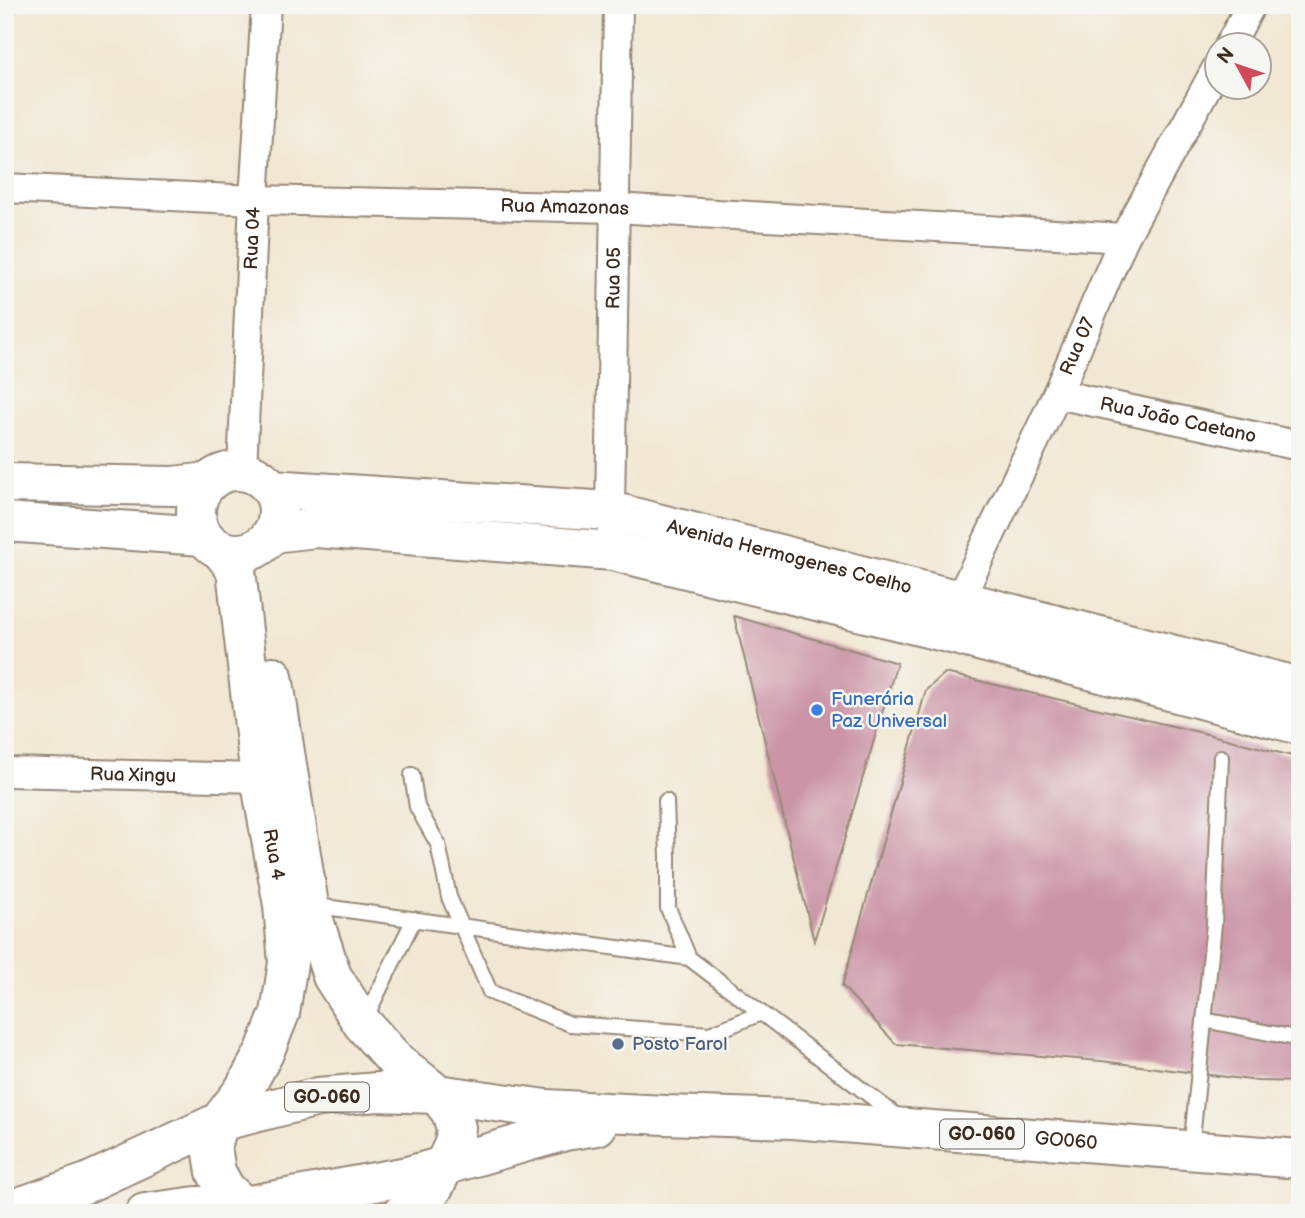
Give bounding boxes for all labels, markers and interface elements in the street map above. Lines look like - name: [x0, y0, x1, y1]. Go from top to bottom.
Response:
- north arrow: [1204, 32, 1274, 102]
- text: N: [1213, 43, 1240, 69]
- street label: Rua Amazonas: [500, 194, 630, 220]
- street label: Rua 04: [239, 206, 265, 270]
- street label: Rua 05: [602, 247, 626, 309]
- street label: Rua 07: [1055, 313, 1100, 379]
- street label: Rua João Caetano: [1098, 392, 1259, 448]
- street label: Avenida Hermogenes Coelho: [665, 515, 914, 599]
- place label: Funerária Paz Universal: [831, 688, 947, 733]
- marker: Funerária Paz Universal: [809, 702, 825, 718]
- street label: Rua Xingu: [90, 762, 176, 788]
- street label: Rua 4: [258, 827, 290, 882]
- place label: Posto Farol: [632, 1033, 728, 1056]
- marker: Posto Farol: [610, 1036, 626, 1052]
- road number: GO-060: [285, 1082, 369, 1112]
- road number: GO-060: [940, 1120, 1024, 1148]
- street label: GO060: [1034, 1127, 1098, 1155]

